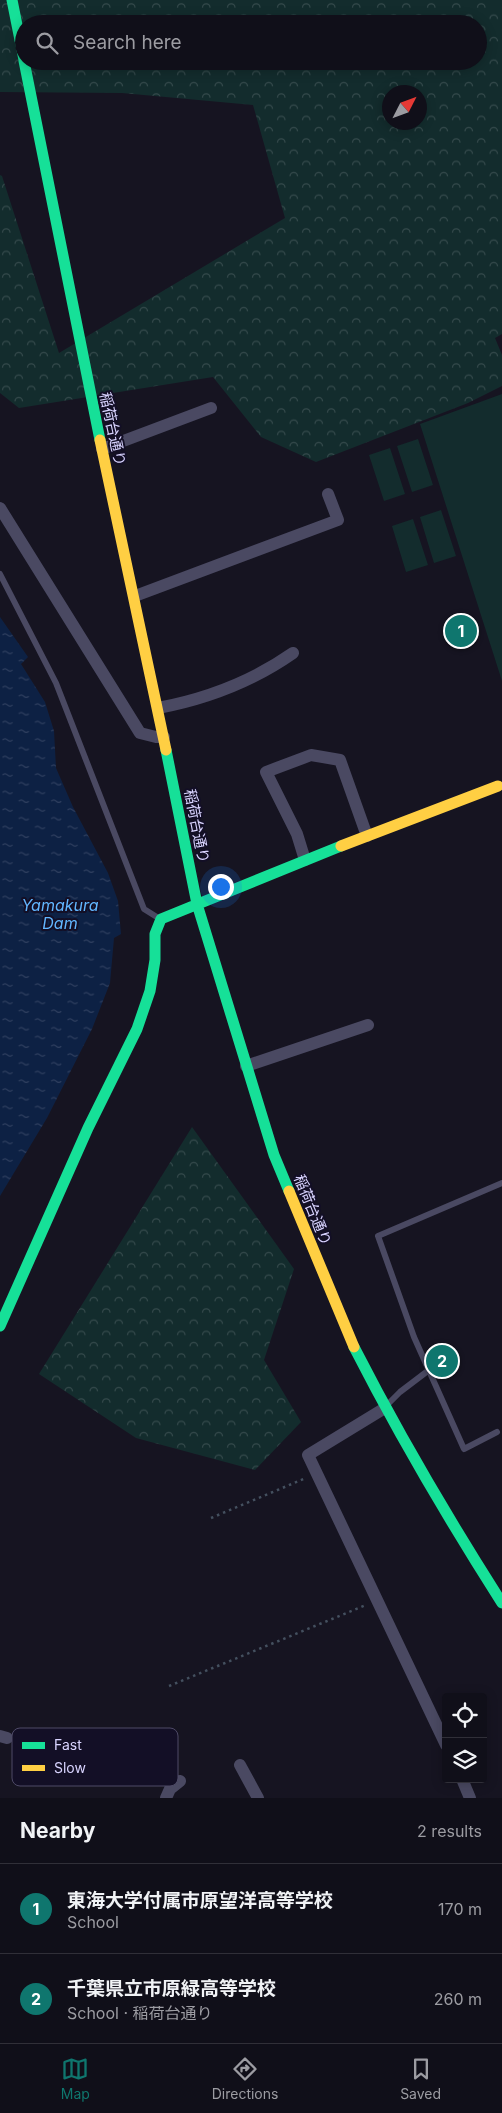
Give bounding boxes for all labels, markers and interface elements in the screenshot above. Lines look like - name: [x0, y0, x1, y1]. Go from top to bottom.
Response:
- search box: [15, 15, 487, 70]
- icon: search: [33, 29, 61, 57]
- text: Search here: [73, 31, 182, 54]
- north arrow: [382, 85, 427, 130]
- street label: 稲荷台通り: [96, 390, 130, 468]
- pin: 1: [445, 612, 477, 650]
- street label: 稲荷台通り: [181, 787, 213, 865]
- your location: [208, 874, 234, 900]
- water label: Yamakura Dam: [21, 895, 99, 933]
- street label: 稲荷台通り: [290, 1172, 336, 1248]
- pin: 2: [426, 1342, 458, 1380]
- map controls: [442, 1693, 487, 1783]
- button: locate: [442, 1693, 487, 1738]
- legend: [12, 1728, 178, 1786]
- text: Fast: [54, 1736, 82, 1753]
- button: layers: [442, 1738, 487, 1783]
- text: Slow: [54, 1759, 86, 1776]
- text: Nearby: [20, 1818, 95, 1843]
- text: 2 results: [417, 1821, 482, 1841]
- text: 東海大学付属市原望洋高等学校: [67, 1889, 333, 1912]
- text: 1: [33, 1899, 39, 1919]
- text: 170 m: [438, 1899, 482, 1919]
- text: School: [67, 1912, 119, 1932]
- text: 千葉県立市原緑高等学校: [67, 1977, 276, 2000]
- text: 2: [31, 1989, 41, 2009]
- text: 260 m: [434, 1989, 482, 2009]
- text: School · 稲荷台通り: [67, 2003, 213, 2023]
- tab: Map: [61, 2055, 90, 2102]
- tab: Directions: [212, 2055, 278, 2102]
- tab: Saved: [400, 2055, 441, 2102]

